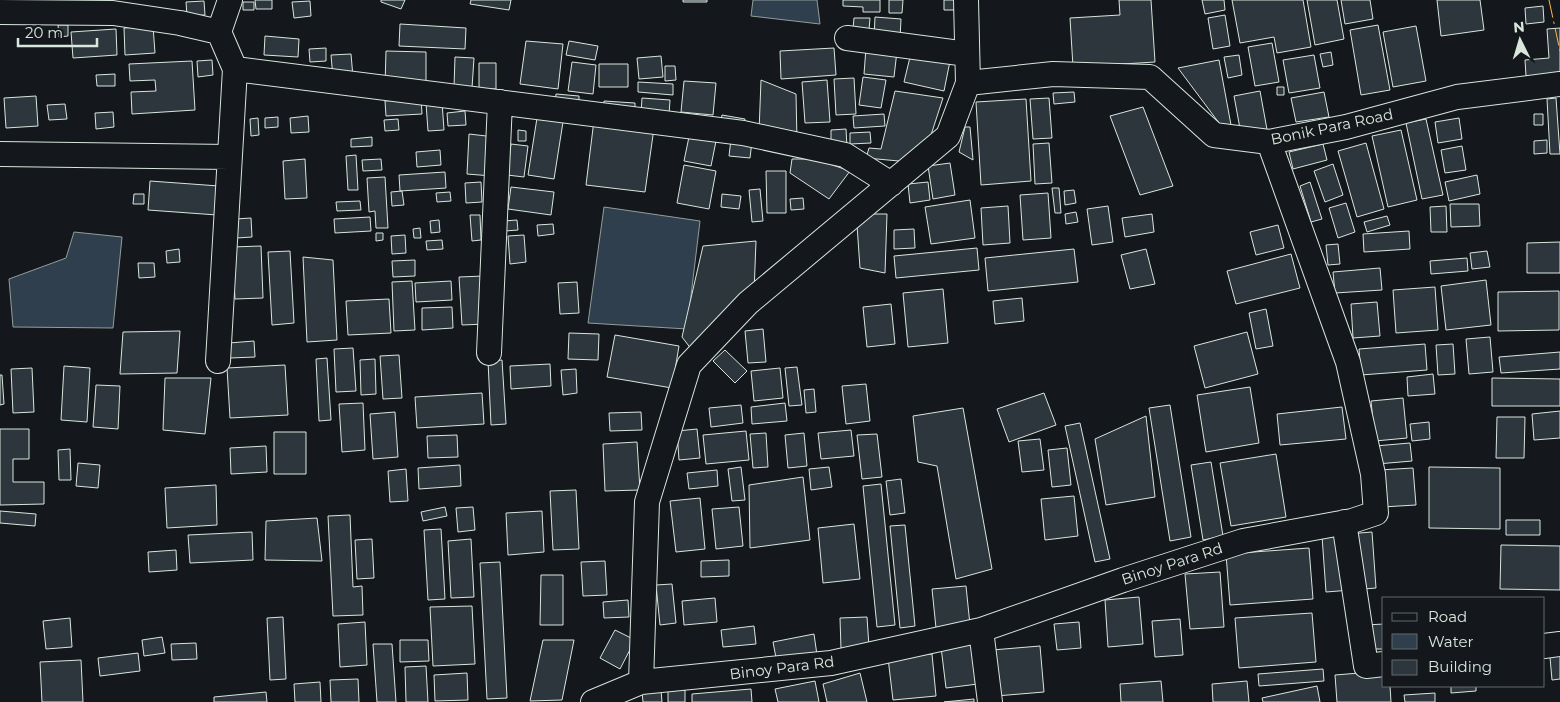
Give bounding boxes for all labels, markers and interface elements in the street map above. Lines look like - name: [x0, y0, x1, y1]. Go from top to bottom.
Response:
- scale bar: [18, 15, 96, 47]
- north arrow: [1495, 15, 1545, 65]
- text: N: [1512, 18, 1525, 37]
- text: 20 m: [25, 23, 63, 42]
- street label: Bonik Para Road: [1269, 104, 1395, 149]
- street label: Binoy Para Rd: [1119, 538, 1225, 589]
- legend: [1382, 597, 1545, 687]
- text: Road: [1428, 607, 1467, 626]
- text: Water: [1428, 632, 1474, 651]
- street label: Binoy Para Rd: [729, 652, 835, 683]
- text: Building: [1428, 657, 1492, 676]

